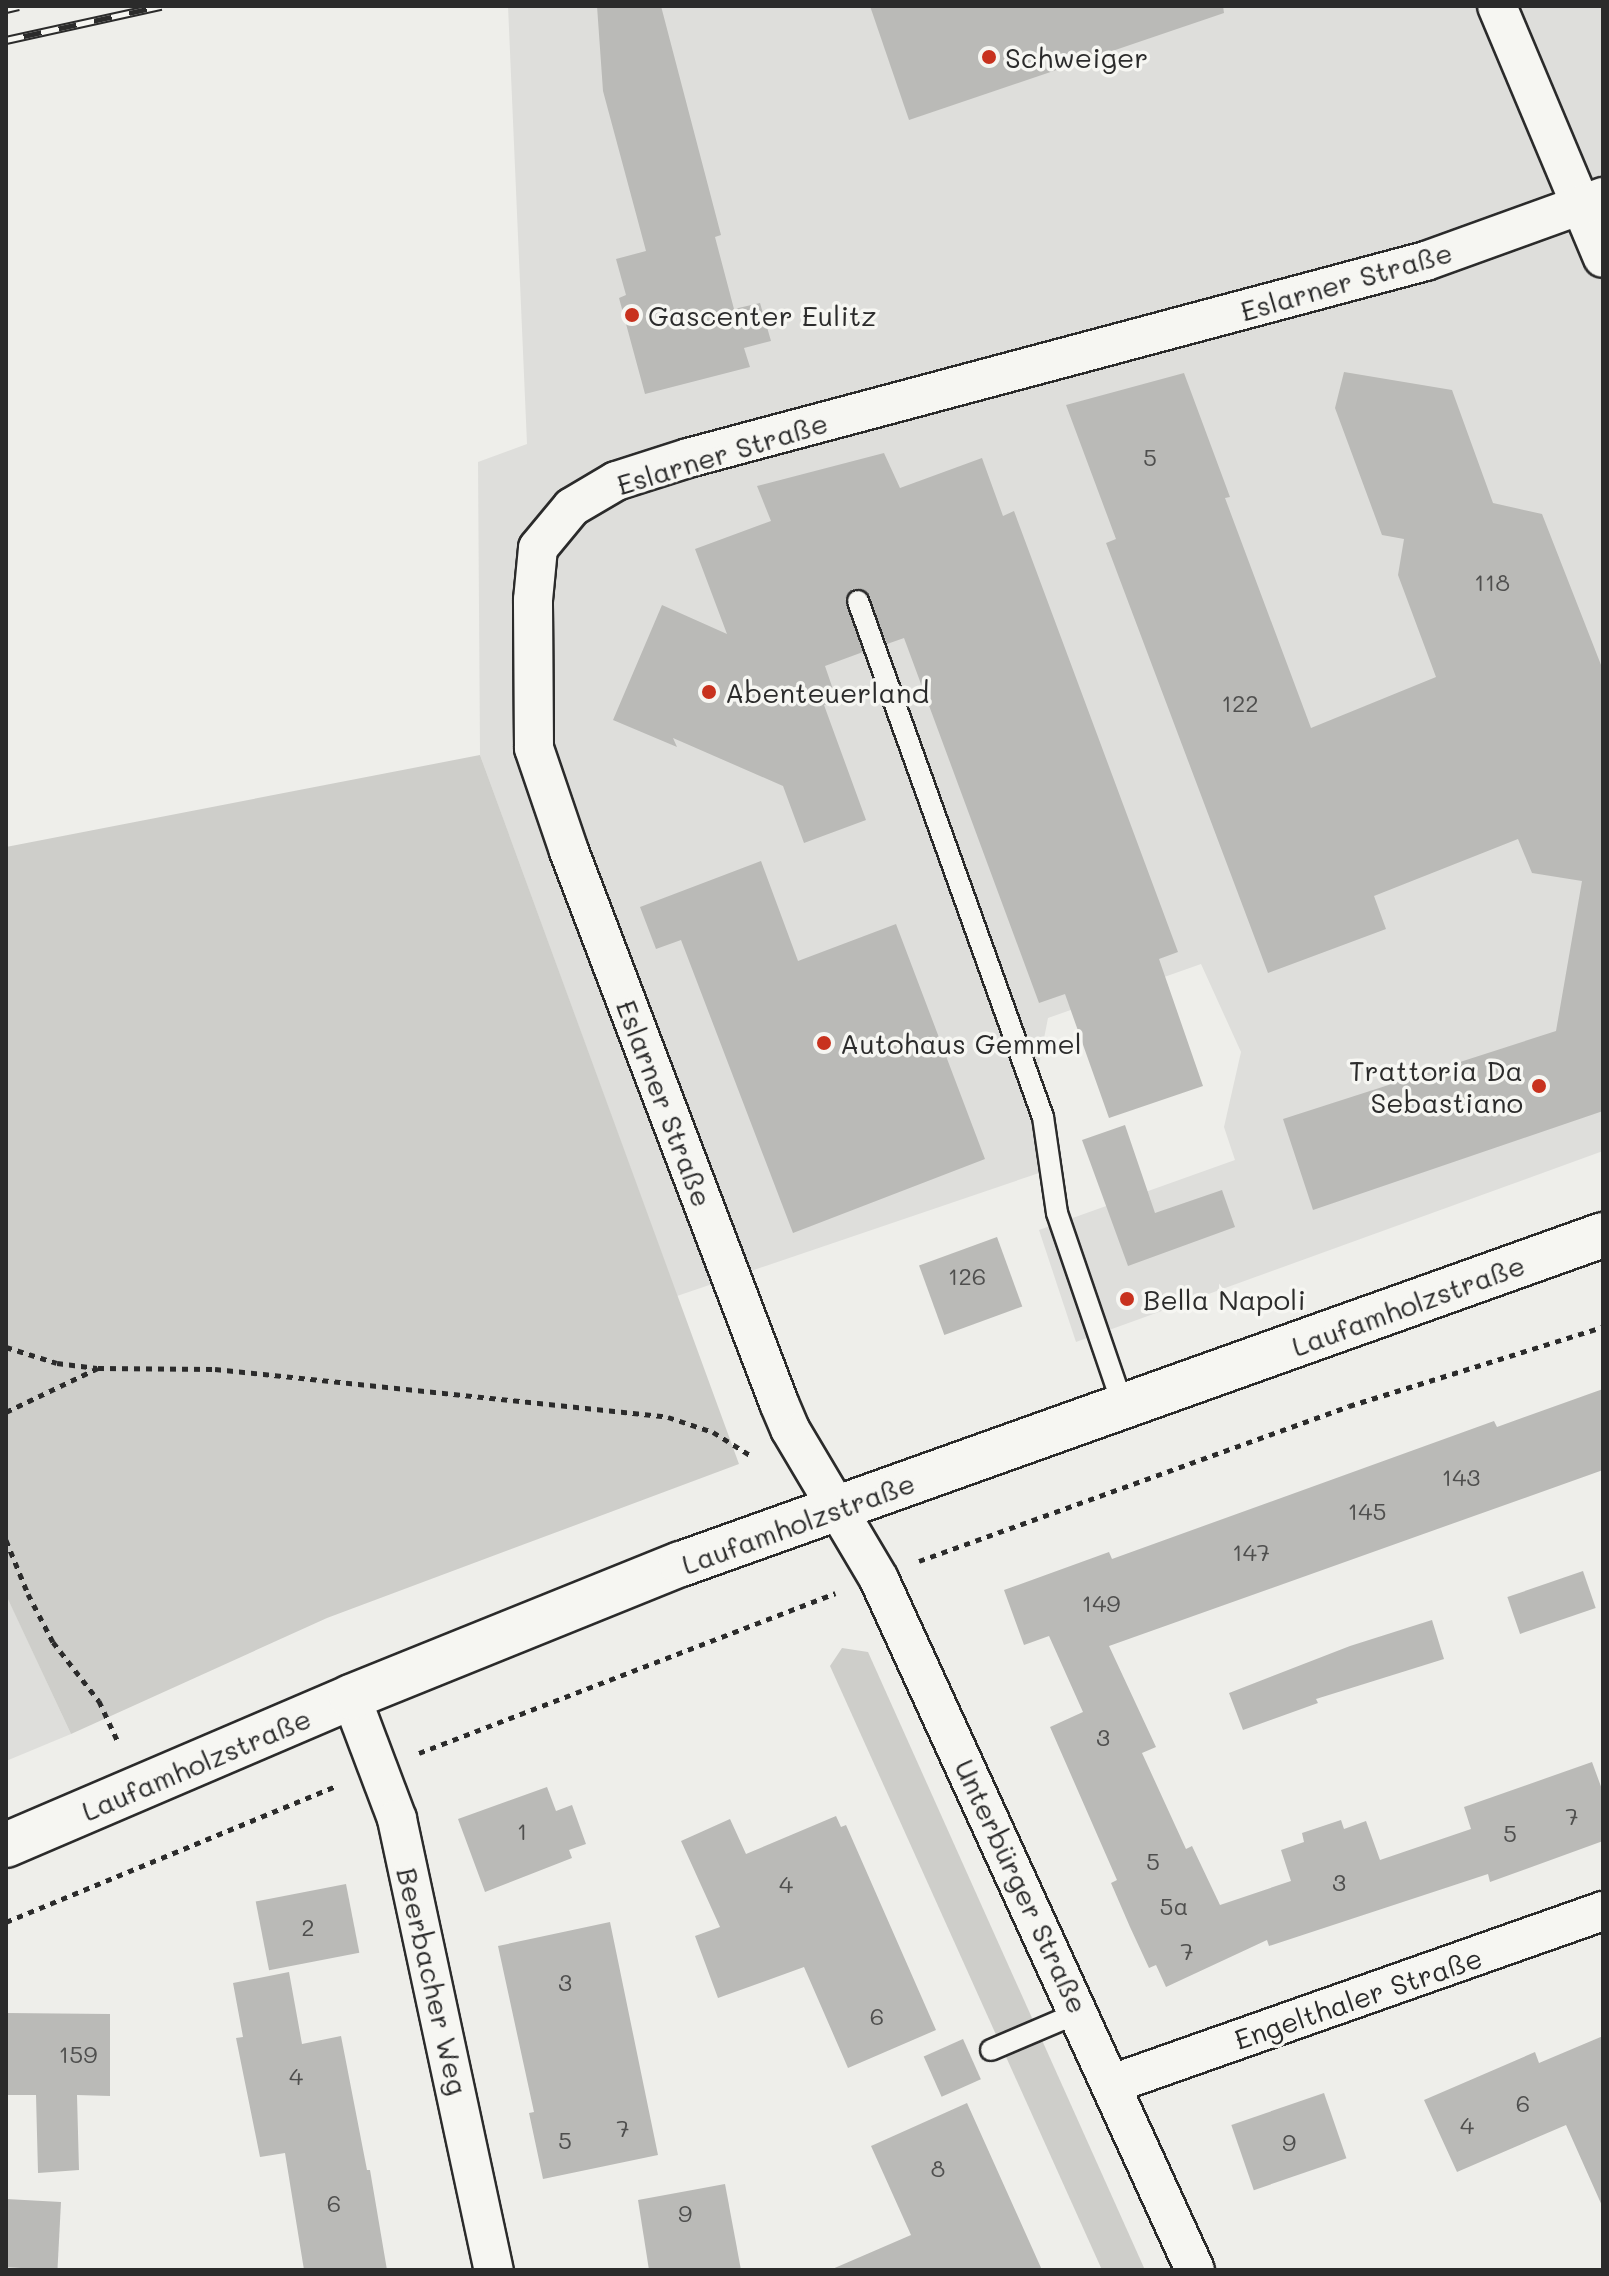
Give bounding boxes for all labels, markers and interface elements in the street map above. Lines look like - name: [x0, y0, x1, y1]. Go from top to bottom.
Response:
- place label: Schweiger: [1005, 40, 1148, 74]
- marker: Schweiger: [980, 48, 998, 66]
- street label: Eslarner Straße: [1236, 235, 1456, 327]
- place label: Gascenter Eulitz: [648, 298, 877, 332]
- marker: Gascenter Eulitz: [623, 306, 641, 324]
- street label: Eslarner Straße: [613, 405, 831, 501]
- house number: 5: [1143, 443, 1157, 471]
- house number: 118: [1474, 568, 1510, 596]
- place label: Abenteuerland: [725, 675, 929, 709]
- marker: Abenteuerland: [700, 683, 718, 701]
- house number: 122: [1221, 689, 1259, 717]
- street label: Eslarner Straße: [610, 995, 720, 1211]
- place label: Autohaus Gemmel: [840, 1026, 1082, 1060]
- marker: Autohaus Gemmel: [815, 1034, 833, 1052]
- place label: Trattoria Da Sebastiano: [1349, 1053, 1523, 1119]
- marker: Trattoria Da Sebastiano: [1530, 1077, 1548, 1095]
- street label: Laufamholzstraße: [1287, 1247, 1529, 1363]
- house number: 126: [948, 1262, 986, 1290]
- place label: Bella Napoli: [1143, 1282, 1306, 1316]
- marker: Bella Napoli: [1118, 1290, 1136, 1308]
- house number: 143: [1442, 1463, 1480, 1491]
- street label: Laufamholzstraße: [677, 1465, 919, 1581]
- house number: 145: [1348, 1497, 1386, 1525]
- house number: 147: [1232, 1538, 1270, 1566]
- house number: 149: [1082, 1589, 1120, 1617]
- street label: Laufamholzstraße: [76, 1701, 316, 1827]
- house number: 3: [1096, 1723, 1110, 1751]
- street label: Unterbürger Straße: [948, 1754, 1096, 2018]
- house number: 7: [1565, 1802, 1579, 1830]
- house number: 1: [517, 1817, 527, 1845]
- house number: 5: [1503, 1819, 1517, 1847]
- house number: 5: [1146, 1847, 1160, 1875]
- street label: Beerbacher Weg: [391, 1864, 475, 2098]
- house number: 3: [1332, 1868, 1346, 1896]
- house number: 4: [779, 1870, 793, 1898]
- house number: 5a: [1160, 1892, 1188, 1920]
- house number: 2: [301, 1913, 315, 1941]
- house number: 7: [1180, 1937, 1194, 1965]
- street label: Engelthaler Straße: [1230, 1940, 1486, 2056]
- house number: 3: [558, 1968, 572, 1996]
- house number: 6: [870, 2002, 884, 2030]
- house number: 159: [59, 2040, 97, 2068]
- house number: 4: [289, 2062, 303, 2090]
- house number: 6: [1516, 2089, 1530, 2117]
- house number: 4: [1460, 2111, 1474, 2139]
- house number: 7: [616, 2114, 630, 2142]
- house number: 5: [558, 2126, 572, 2154]
- house number: 9: [1282, 2128, 1296, 2156]
- house number: 8: [931, 2154, 945, 2182]
- house number: 6: [327, 2189, 341, 2217]
- house number: 9: [678, 2199, 692, 2227]

